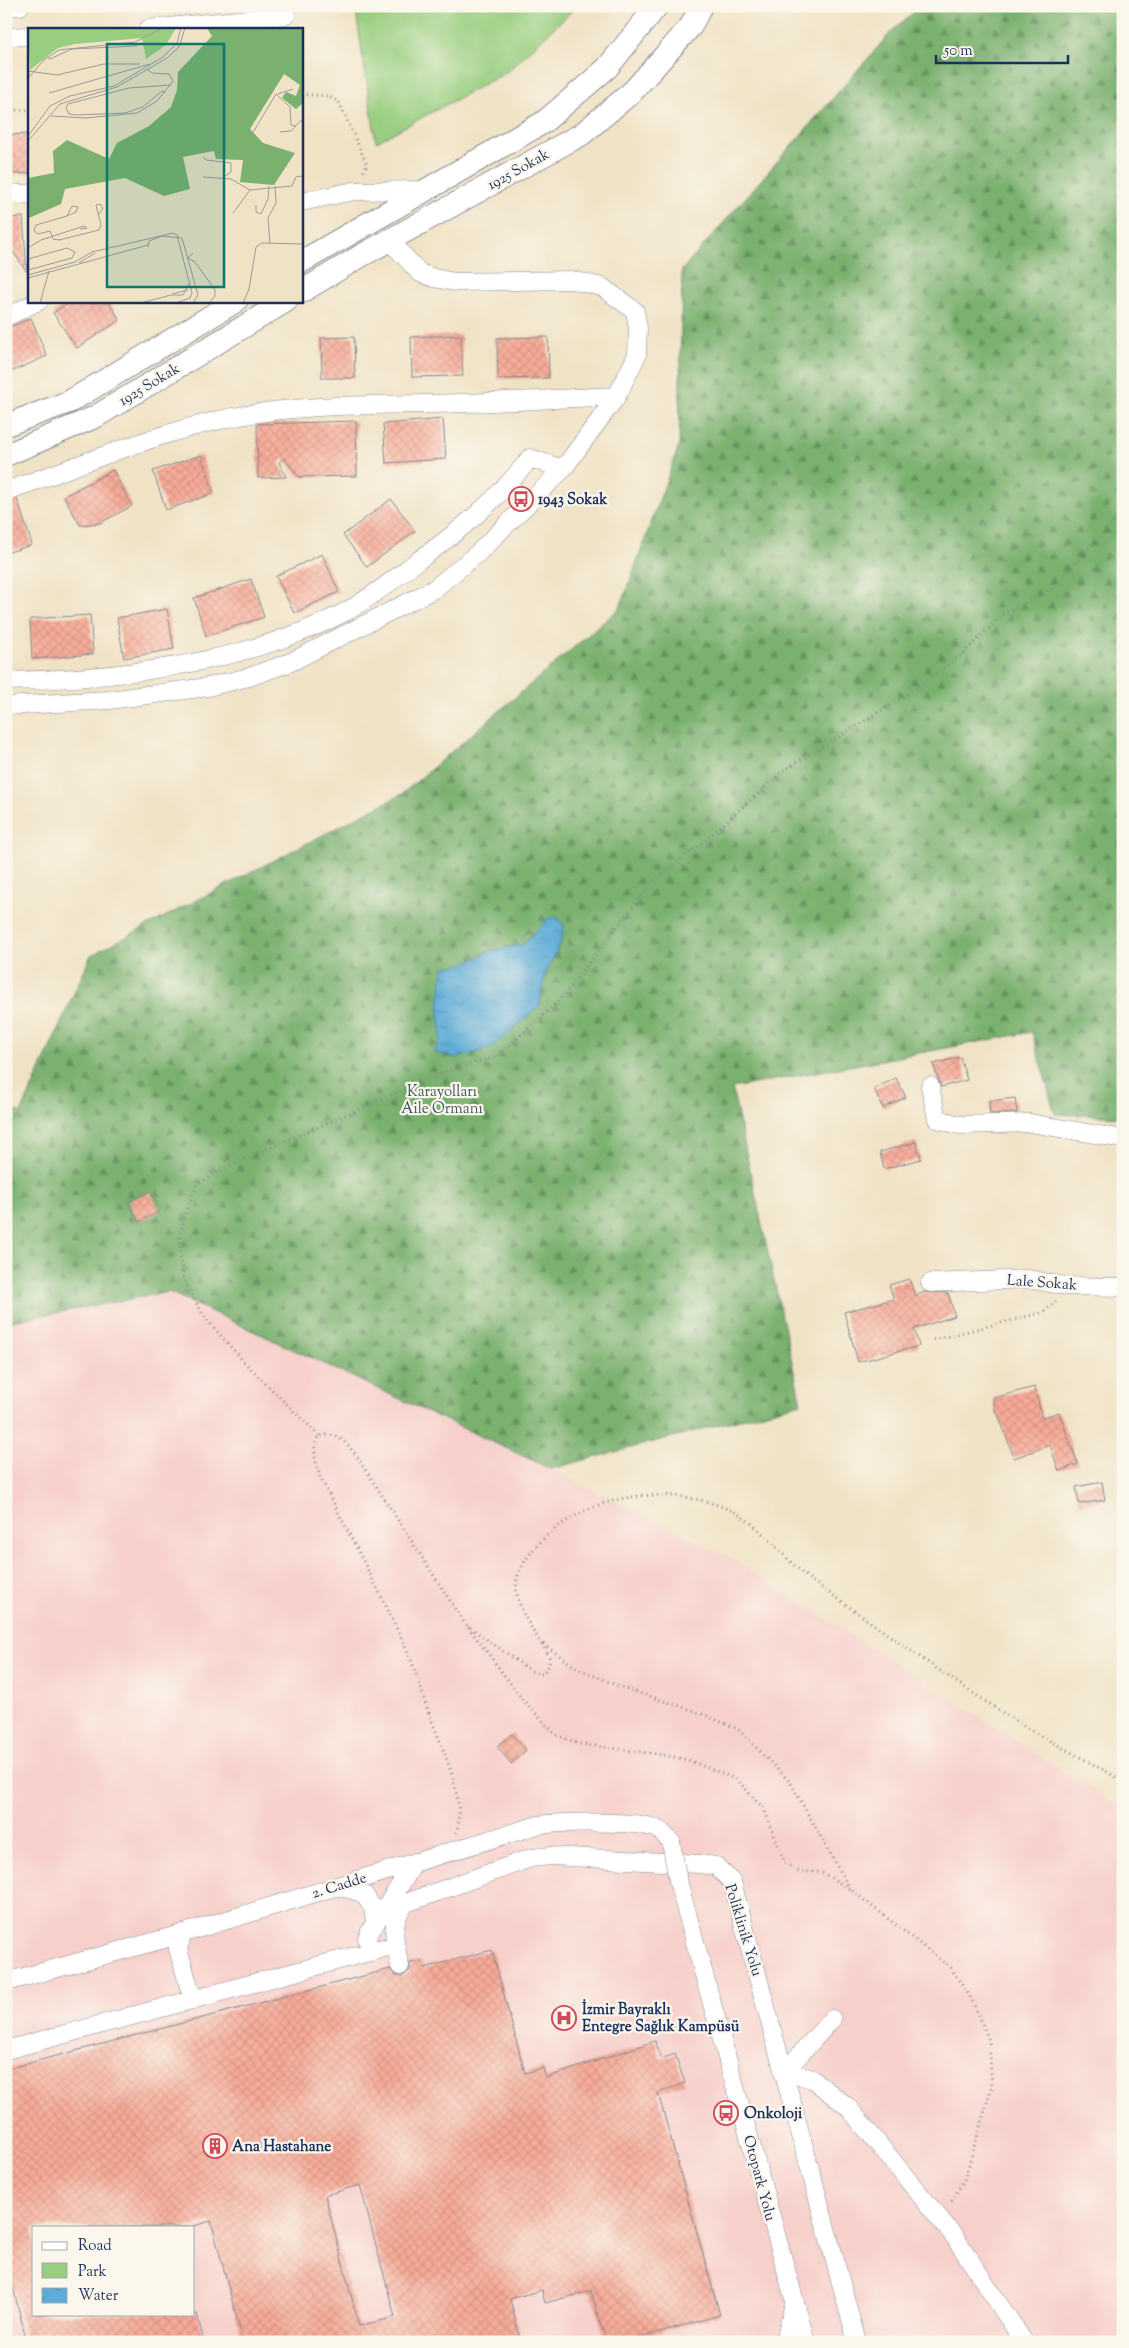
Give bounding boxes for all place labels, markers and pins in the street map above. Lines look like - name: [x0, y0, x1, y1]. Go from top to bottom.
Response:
- bus stop icon: 1943 Sokak: [508, 486, 534, 512]
- place label: 1943 Sokak: [538, 490, 608, 511]
- place label: İzmir Bayraklı Entegre Sağlık Kampüsü: [582, 1998, 740, 2038]
- hospital icon: İzmir Bayraklı Entegre Sağlık Kampüsü: [551, 2005, 577, 2031]
- bus stop icon: Onkoloji: [713, 2100, 739, 2126]
- place label: Onkoloji: [744, 2104, 803, 2125]
- building icon: Ana Hastahane: [202, 2133, 228, 2159]
- place label: Ana Hastahane: [232, 2137, 331, 2158]

